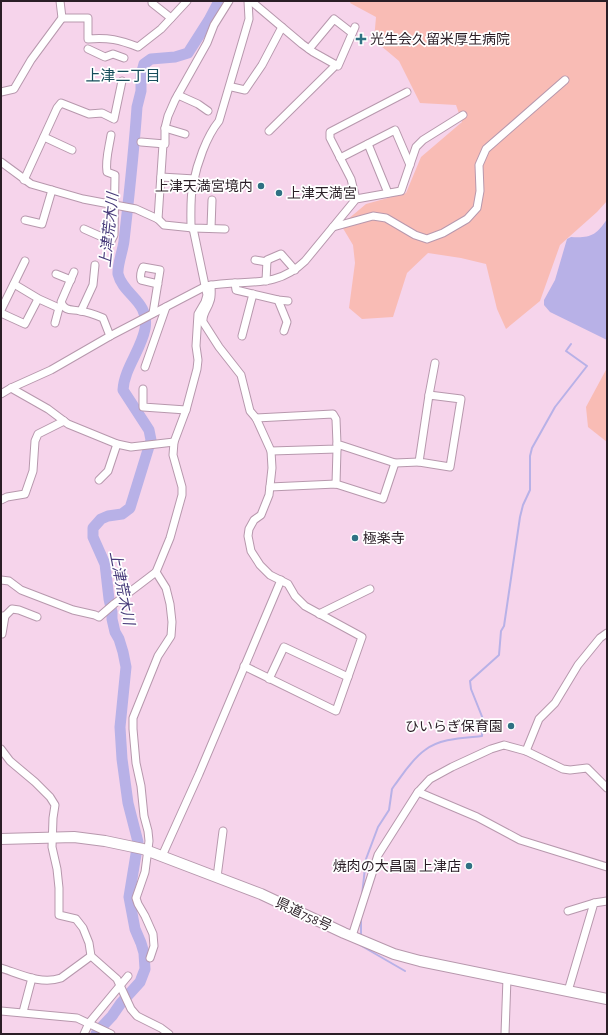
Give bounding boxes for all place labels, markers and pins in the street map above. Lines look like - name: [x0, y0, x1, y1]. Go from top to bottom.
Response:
- place label: 光生会久留米厚生病院: [370, 32, 510, 47]
- marker: 光生会久留米厚生病院: [355, 33, 367, 45]
- place label: 上津天満宮境内: [155, 179, 253, 194]
- marker: 上津天満宮境内: [256, 181, 266, 191]
- place label: 上津天満宮: [287, 186, 357, 201]
- marker: 上津天満宮: [274, 188, 284, 198]
- place label: 極楽寺: [363, 531, 405, 546]
- marker: 極楽寺: [350, 533, 360, 543]
- place label: ひいらぎ保育園: [405, 719, 503, 734]
- marker: ひいらぎ保育園: [506, 721, 516, 731]
- place label: 焼肉の大昌園 上津店: [333, 859, 461, 874]
- marker: 焼肉の大昌園 上津店: [464, 861, 474, 871]

